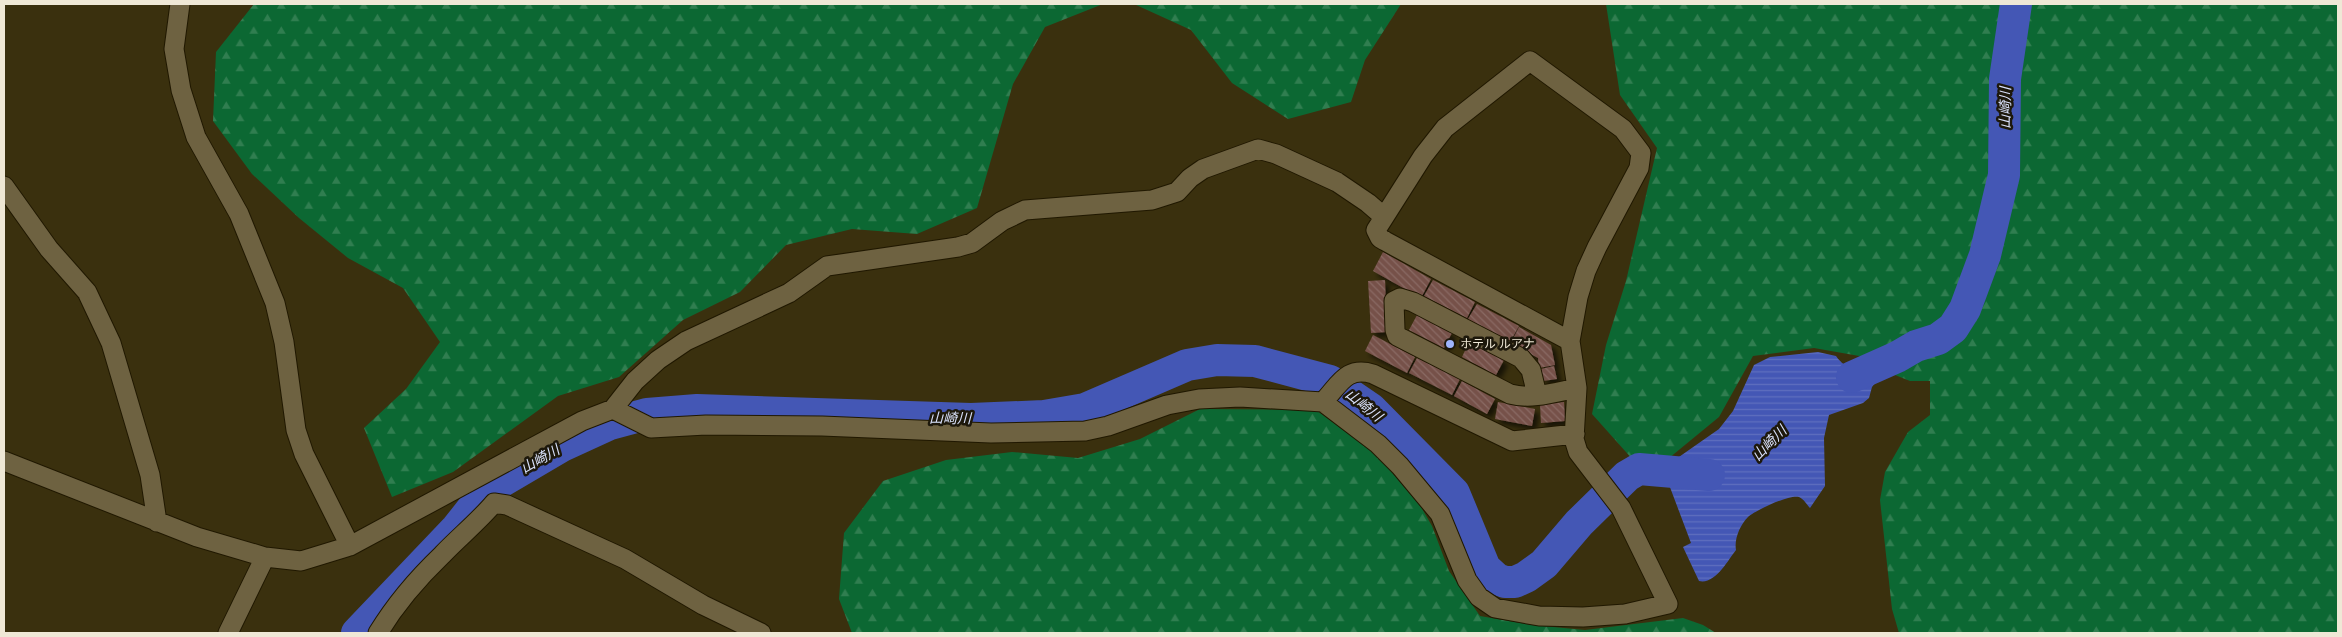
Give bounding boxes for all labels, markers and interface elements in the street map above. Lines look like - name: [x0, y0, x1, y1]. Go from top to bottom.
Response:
- water label: 山崎川: [1997, 85, 2013, 129]
- place label: ホテル ルアナ: [1460, 337, 1535, 351]
- marker: ホテル ルアナ: [1444, 338, 1456, 350]
- water label: 山崎川: [1343, 386, 1387, 426]
- water label: 山崎川: [929, 410, 973, 426]
- water label: 山崎川: [1748, 421, 1791, 464]
- water label: 山崎川: [518, 441, 564, 476]

